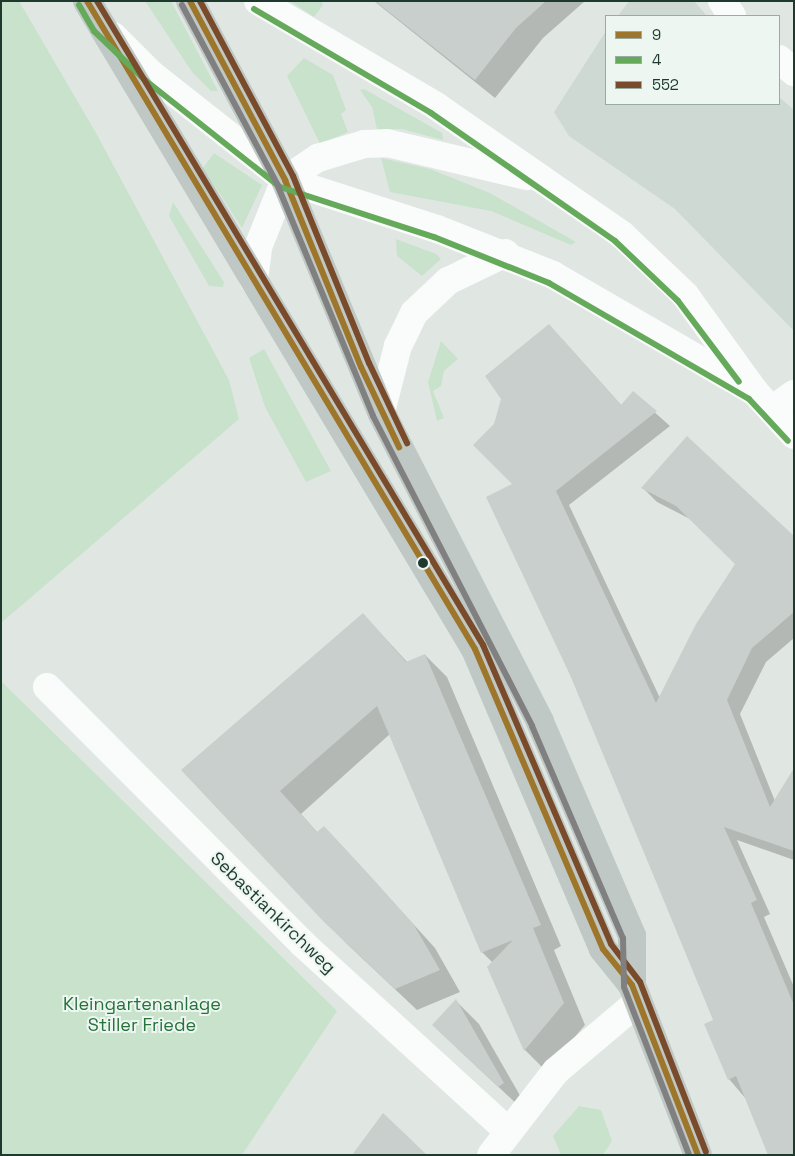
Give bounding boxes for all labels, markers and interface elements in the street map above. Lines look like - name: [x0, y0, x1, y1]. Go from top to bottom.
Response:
- legend: [605, 15, 780, 105]
- text: 9: [652, 25, 661, 44]
- text: 4: [652, 50, 661, 69]
- text: 552: [652, 75, 679, 94]
- unlabelled marker: [418, 558, 428, 568]
- street label: Sebastiankirchweg: [206, 848, 340, 978]
- park label: Kleingartenanlage Stiller Friede: [63, 994, 221, 1036]

